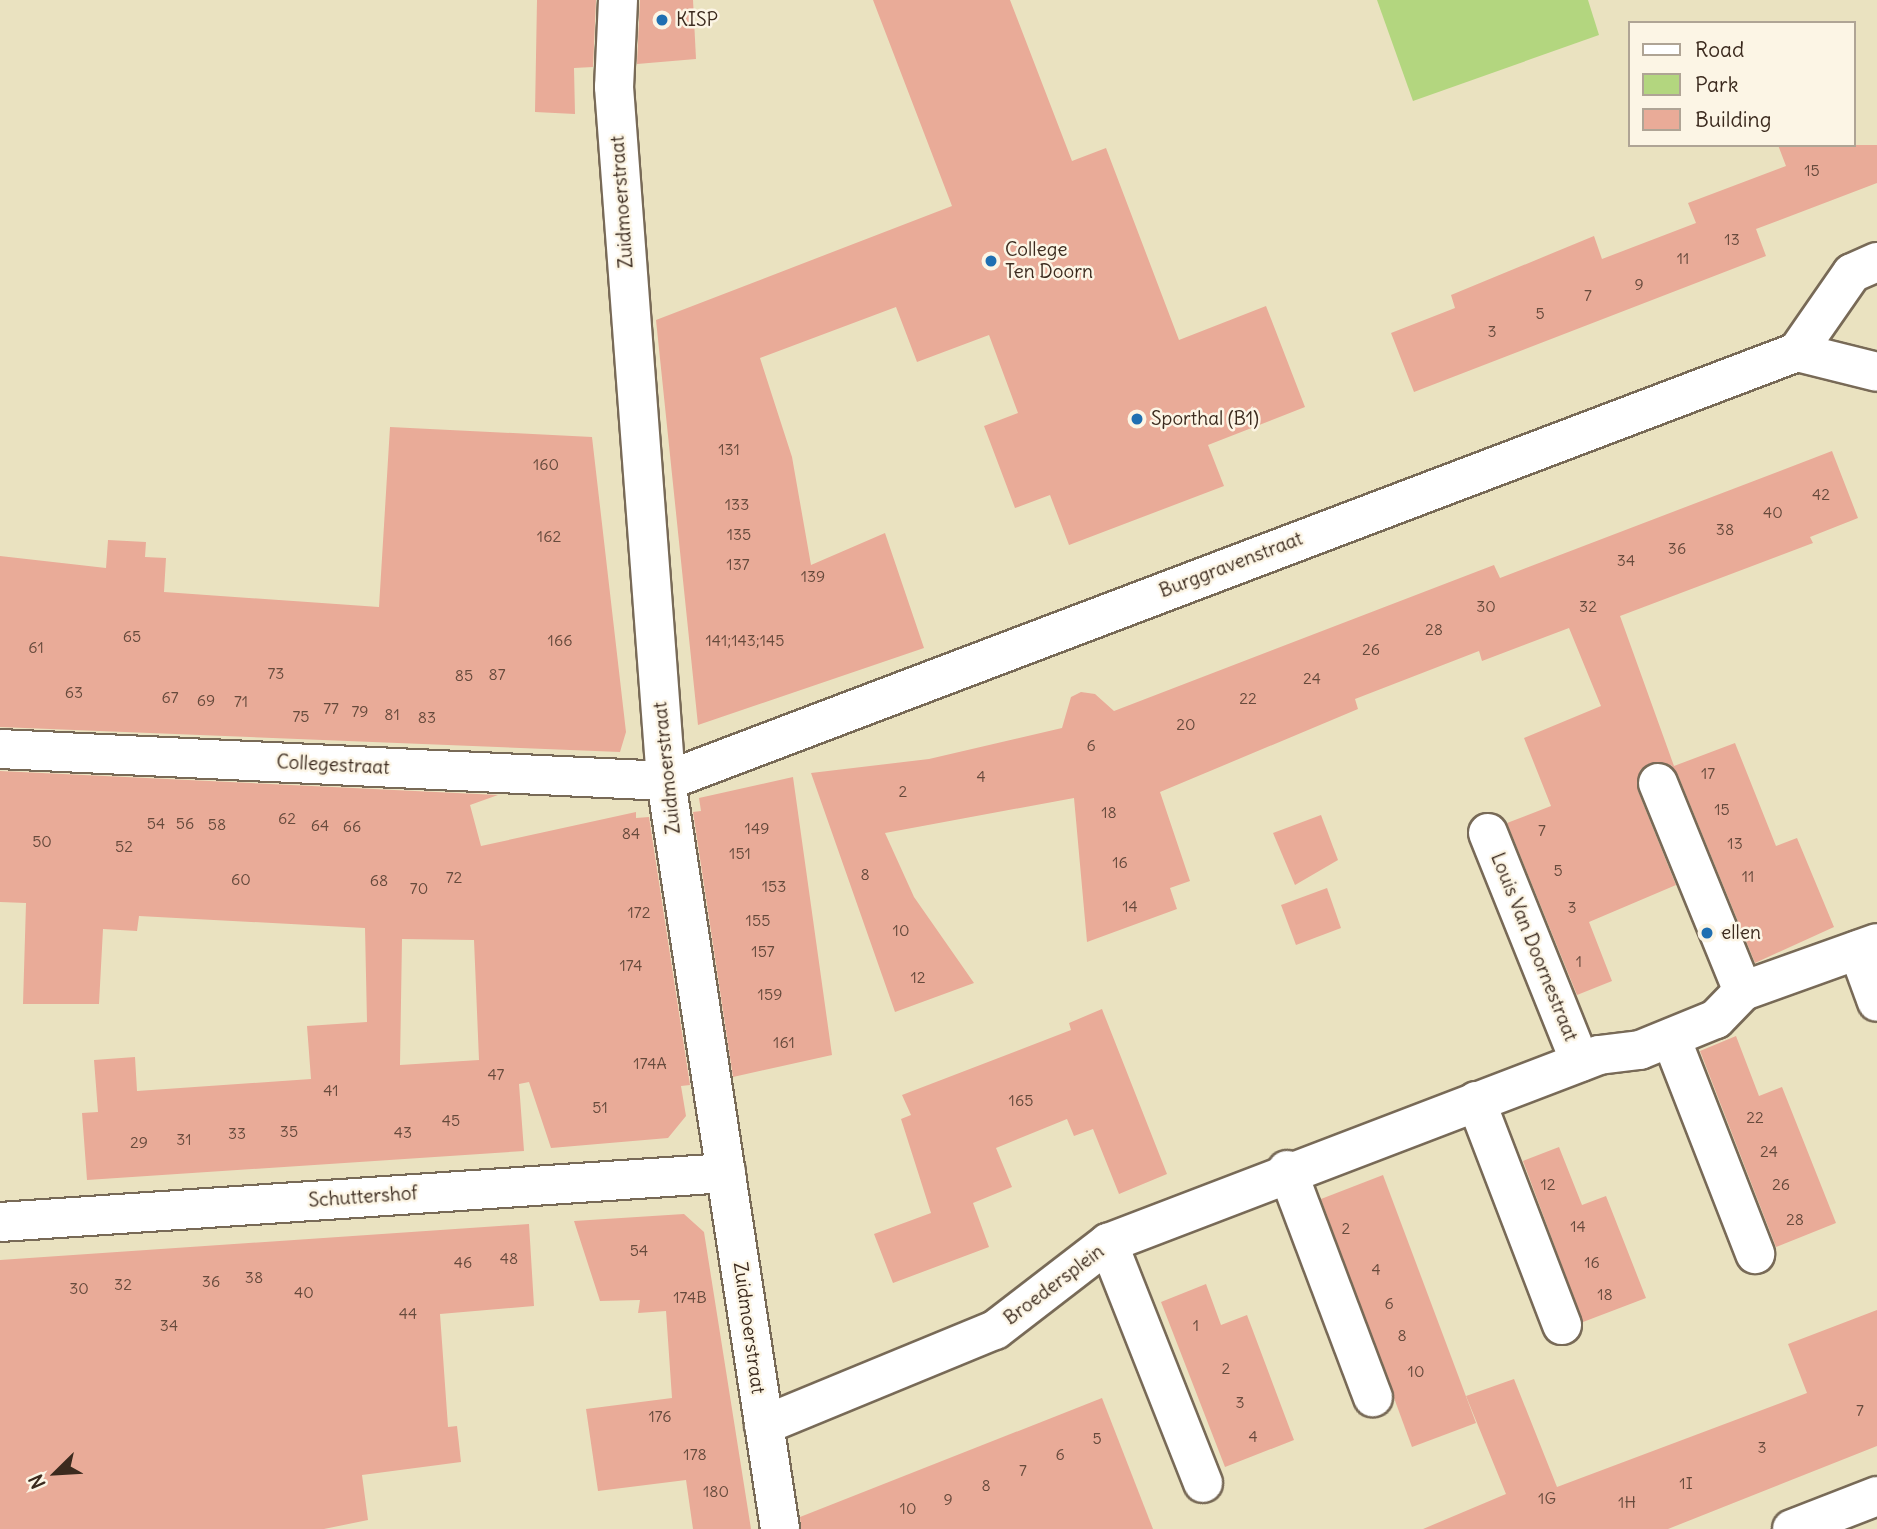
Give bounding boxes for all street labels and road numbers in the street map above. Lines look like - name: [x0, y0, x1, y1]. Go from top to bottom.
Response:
- street label: Zuidmoerstraat: [606, 135, 638, 269]
- street label: Burggravenstraat: [1156, 527, 1306, 603]
- street label: Zuidmoerstraat: [649, 701, 685, 835]
- street label: Collegestraat: [276, 751, 390, 779]
- street label: Louis Van Doornestraat: [1486, 849, 1582, 1045]
- street label: Schuttershof: [308, 1182, 418, 1212]
- street label: Broedersplein: [1000, 1240, 1108, 1330]
- street label: Zuidmoerstraat: [728, 1261, 770, 1395]

